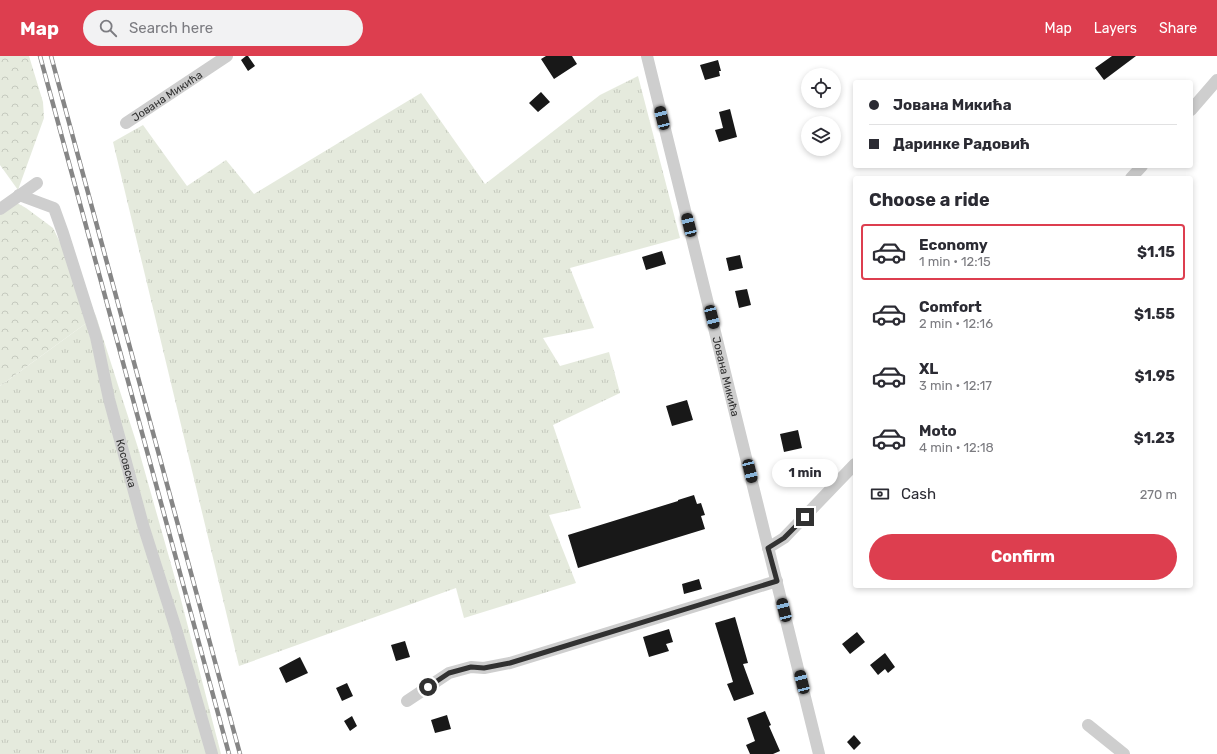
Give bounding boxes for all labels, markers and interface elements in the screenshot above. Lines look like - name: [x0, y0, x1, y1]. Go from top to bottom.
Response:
- search box: [83, 10, 363, 46]
- text: Map: [20, 17, 59, 40]
- icon: search: [97, 17, 119, 39]
- text: Search here: [129, 19, 213, 37]
- text: Map: [1045, 20, 1072, 37]
- text: Layers: [1094, 20, 1137, 37]
- text: Share: [1159, 20, 1197, 37]
- street label: Јована Микића: [129, 68, 205, 124]
- map controls: [801, 68, 841, 156]
- button: locate: [801, 68, 841, 108]
- text: Јована Микића: [893, 96, 1012, 114]
- car: [653, 105, 671, 131]
- button: layers: [801, 116, 841, 156]
- text: Даринке Радовић: [893, 135, 1030, 153]
- text: Choose a ride: [869, 189, 990, 211]
- car: [680, 212, 698, 238]
- icon: car: [871, 234, 907, 270]
- text: Economy: [919, 236, 988, 254]
- text: $1.15: [1137, 243, 1175, 261]
- text: 1 min · 12:15: [919, 254, 991, 269]
- icon: car: [871, 296, 907, 332]
- text: Comfort: [919, 298, 982, 316]
- car: [703, 304, 721, 330]
- text: $1.55: [1134, 305, 1175, 323]
- text: 2 min · 12:16: [919, 316, 993, 331]
- street label: Јована Микића: [710, 335, 742, 418]
- icon: car: [871, 358, 907, 394]
- text: XL: [919, 360, 938, 378]
- text: $1.95: [1135, 367, 1175, 385]
- text: 3 min · 12:17: [919, 378, 992, 393]
- icon: car: [871, 420, 907, 456]
- text: Moto: [919, 422, 957, 440]
- text: $1.23: [1134, 429, 1175, 447]
- street label: Косовска: [114, 438, 139, 489]
- text: 4 min · 12:18: [919, 440, 994, 455]
- car: [741, 458, 759, 484]
- callout: 1 min: [772, 459, 838, 487]
- text: 1 min: [788, 465, 822, 480]
- icon: cash: [869, 483, 891, 505]
- text: Cash: [901, 485, 936, 503]
- text: 270 m: [1140, 487, 1177, 502]
- route end: [796, 508, 814, 526]
- button: Confirm: [869, 534, 1177, 580]
- car: [775, 597, 793, 623]
- car: [793, 669, 811, 695]
- route start: [419, 678, 437, 696]

